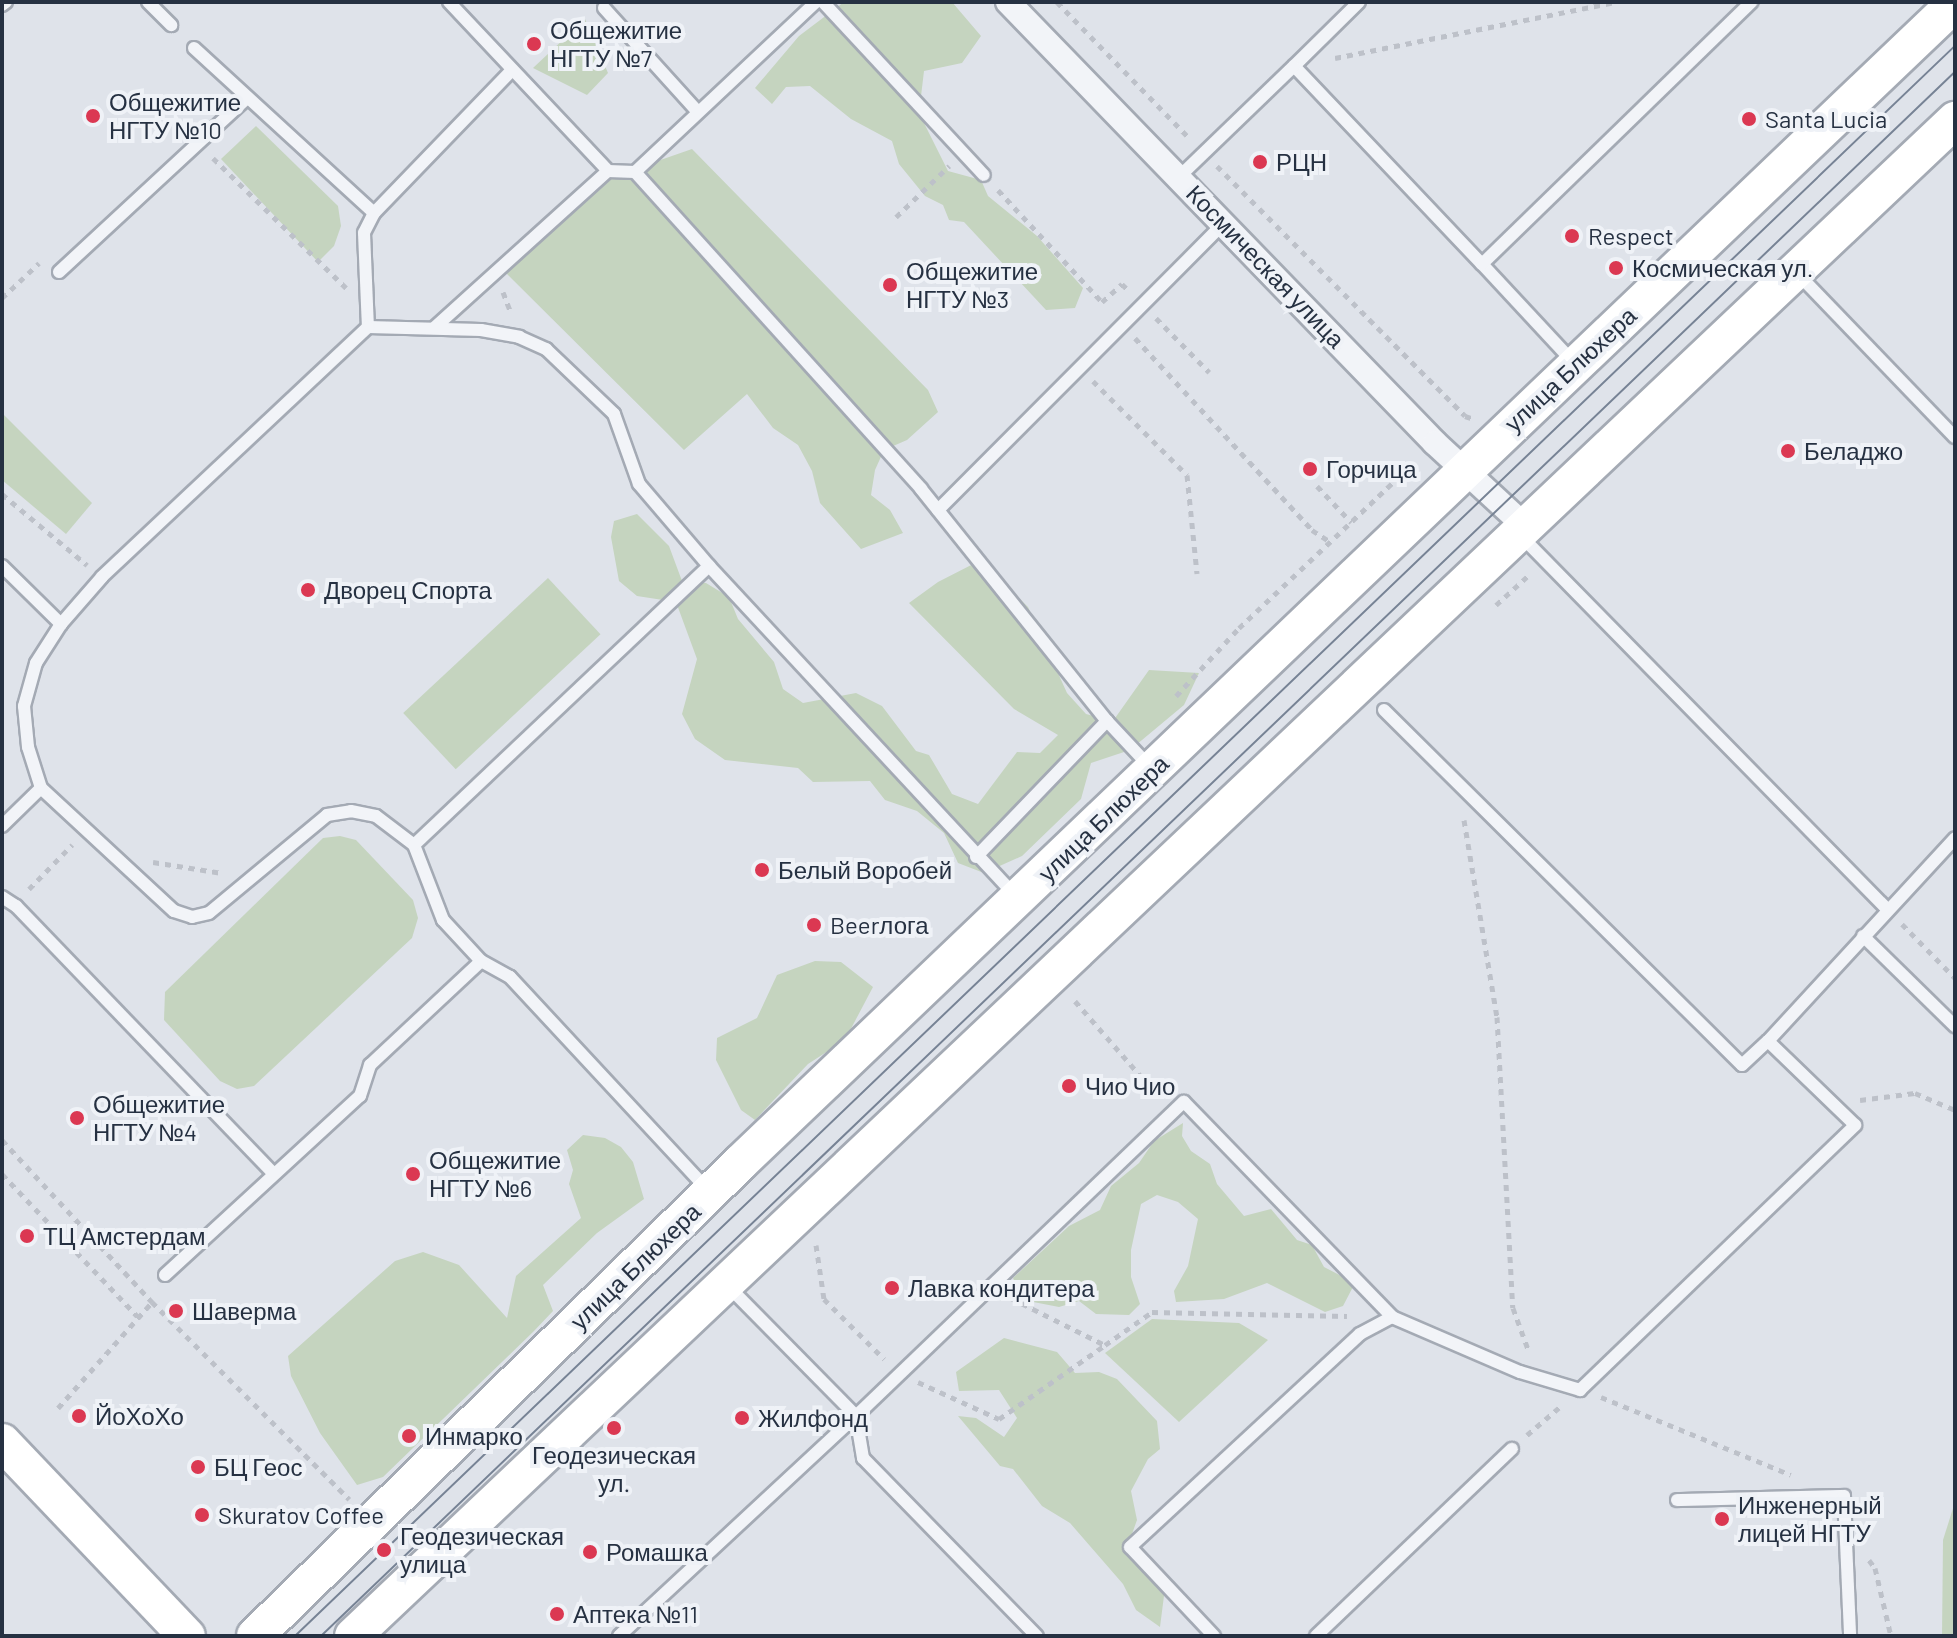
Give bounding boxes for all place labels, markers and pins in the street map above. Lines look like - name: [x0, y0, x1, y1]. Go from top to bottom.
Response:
- place label: Общежитие НГТУ №7: [550, 16, 682, 72]
- marker: Общежитие НГТУ №7: [525, 35, 543, 53]
- place label: Общежитие НГТУ №10: [109, 88, 241, 144]
- place label: Santa Lucia: [1765, 105, 1887, 133]
- marker: Общежитие НГТУ №10: [84, 107, 102, 125]
- marker: Santa Lucia: [1740, 110, 1758, 128]
- place label: РЦН: [1276, 148, 1327, 176]
- marker: РЦН: [1251, 153, 1269, 171]
- place label: Respect: [1588, 222, 1674, 250]
- marker: Respect: [1563, 227, 1581, 245]
- place label: Космическая ул.: [1632, 254, 1813, 282]
- place label: Общежитие НГТУ №3: [906, 257, 1038, 313]
- marker: Космическая ул.: [1607, 259, 1625, 277]
- marker: Общежитие НГТУ №3: [881, 276, 899, 294]
- place label: Беладжо: [1804, 437, 1903, 465]
- marker: Беладжо: [1779, 442, 1797, 460]
- place label: Горчица: [1326, 455, 1417, 483]
- marker: Горчица: [1301, 460, 1319, 478]
- place label: Дворец Спорта: [324, 576, 492, 604]
- marker: Дворец Спорта: [299, 581, 317, 599]
- place label: Белый Воробей: [778, 856, 952, 884]
- marker: Белый Воробей: [753, 861, 771, 879]
- place label: Beerлога: [830, 911, 929, 939]
- marker: Beerлога: [805, 916, 823, 934]
- place label: Чио Чио: [1085, 1072, 1175, 1100]
- marker: Чио Чио: [1060, 1077, 1078, 1095]
- place label: Общежитие НГТУ №4: [93, 1090, 225, 1146]
- marker: Общежитие НГТУ №4: [68, 1109, 86, 1127]
- place label: Общежитие НГТУ №6: [429, 1146, 561, 1202]
- marker: Общежитие НГТУ №6: [404, 1165, 422, 1183]
- place label: ТЦ Амстердам: [43, 1222, 205, 1250]
- marker: ТЦ Амстердам: [18, 1227, 36, 1245]
- place label: Лавка кондитера: [908, 1274, 1095, 1302]
- marker: Лавка кондитера: [883, 1279, 901, 1297]
- place label: Шаверма: [192, 1297, 296, 1325]
- marker: Шаверма: [167, 1302, 185, 1320]
- place label: ЙоХоХо: [95, 1402, 184, 1430]
- place label: Жилфонд: [758, 1404, 868, 1432]
- marker: ЙоХоХо: [70, 1407, 88, 1425]
- marker: Жилфонд: [733, 1409, 751, 1427]
- marker: Геодезическая ул.: [605, 1419, 623, 1437]
- place label: Инмарко: [425, 1422, 523, 1450]
- marker: Инмарко: [400, 1427, 418, 1445]
- place label: Геодезическая ул.: [532, 1441, 696, 1497]
- place label: БЦ Геос: [214, 1453, 302, 1481]
- marker: БЦ Геос: [189, 1458, 207, 1476]
- place label: Инженерный лицей НГТУ: [1738, 1491, 1882, 1547]
- place label: Skuratov Coffee: [218, 1501, 384, 1529]
- marker: Skuratov Coffee: [193, 1506, 211, 1524]
- marker: Инженерный лицей НГТУ: [1713, 1510, 1731, 1528]
- place label: Геодезическая улица: [400, 1522, 564, 1578]
- place label: Ромашка: [606, 1538, 708, 1566]
- marker: Геодезическая улица: [375, 1541, 393, 1559]
- marker: Ромашка: [581, 1543, 599, 1561]
- place label: Аптека №11: [573, 1600, 698, 1628]
- marker: Аптека №11: [548, 1605, 566, 1623]

